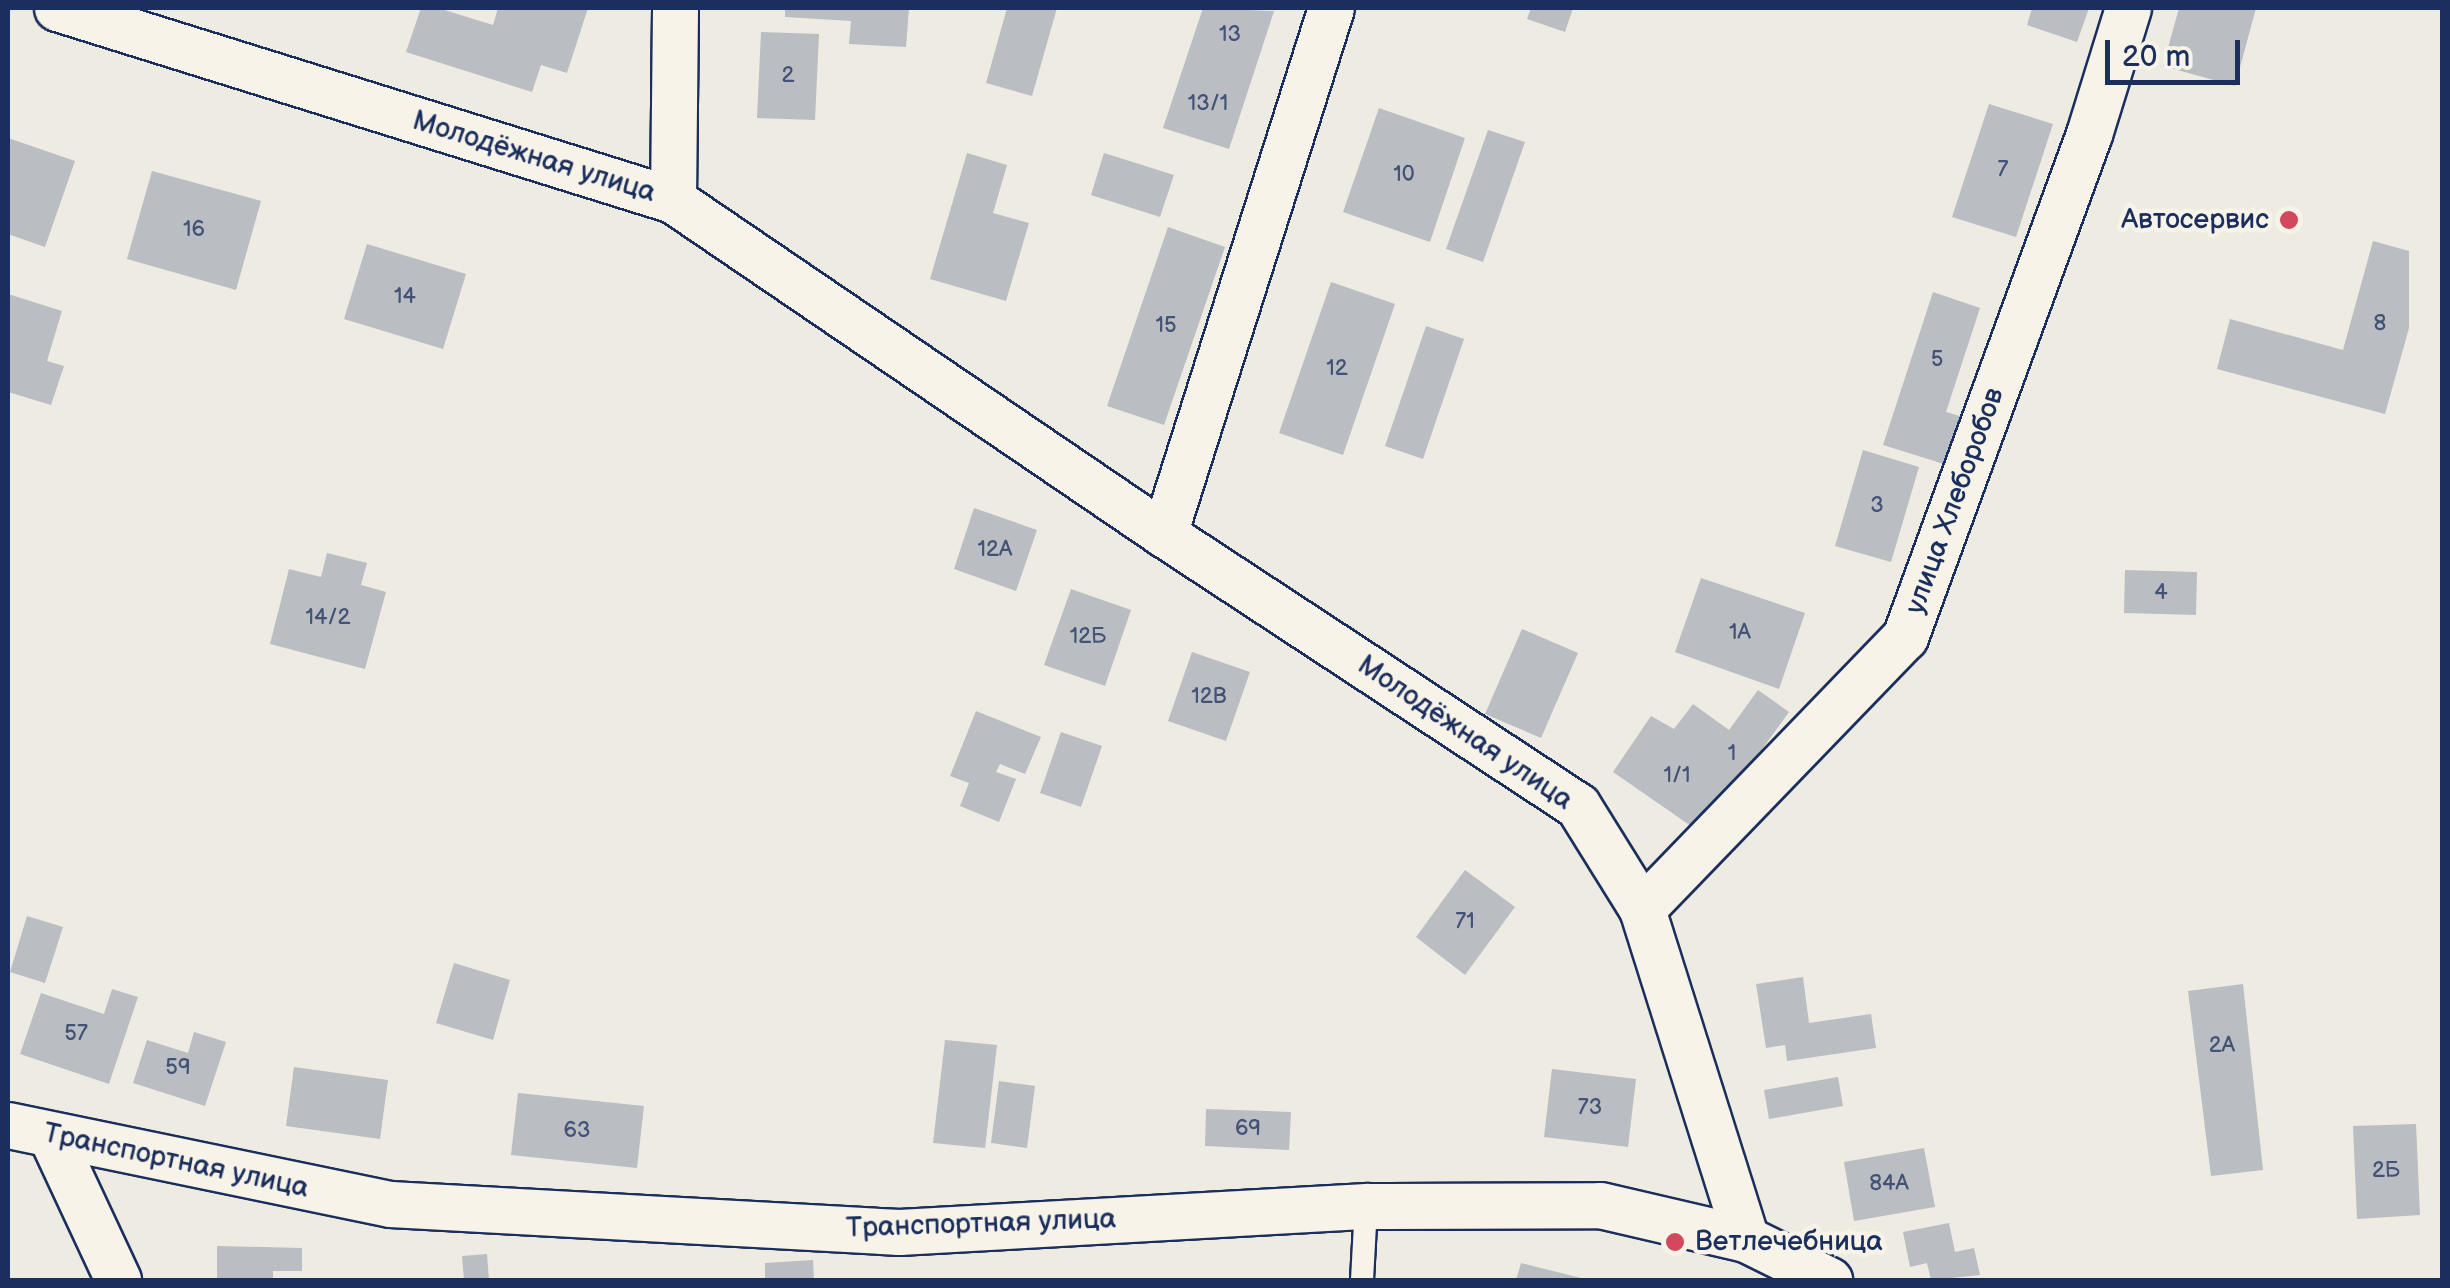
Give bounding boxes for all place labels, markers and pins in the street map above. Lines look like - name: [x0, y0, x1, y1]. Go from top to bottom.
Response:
- place label: Автосервис: [2121, 203, 2269, 237]
- marker: Автосервис: [2278, 209, 2300, 231]
- place label: Ветлечебница: [1695, 1225, 1883, 1259]
- marker: Ветлечебница: [1664, 1231, 1686, 1253]

